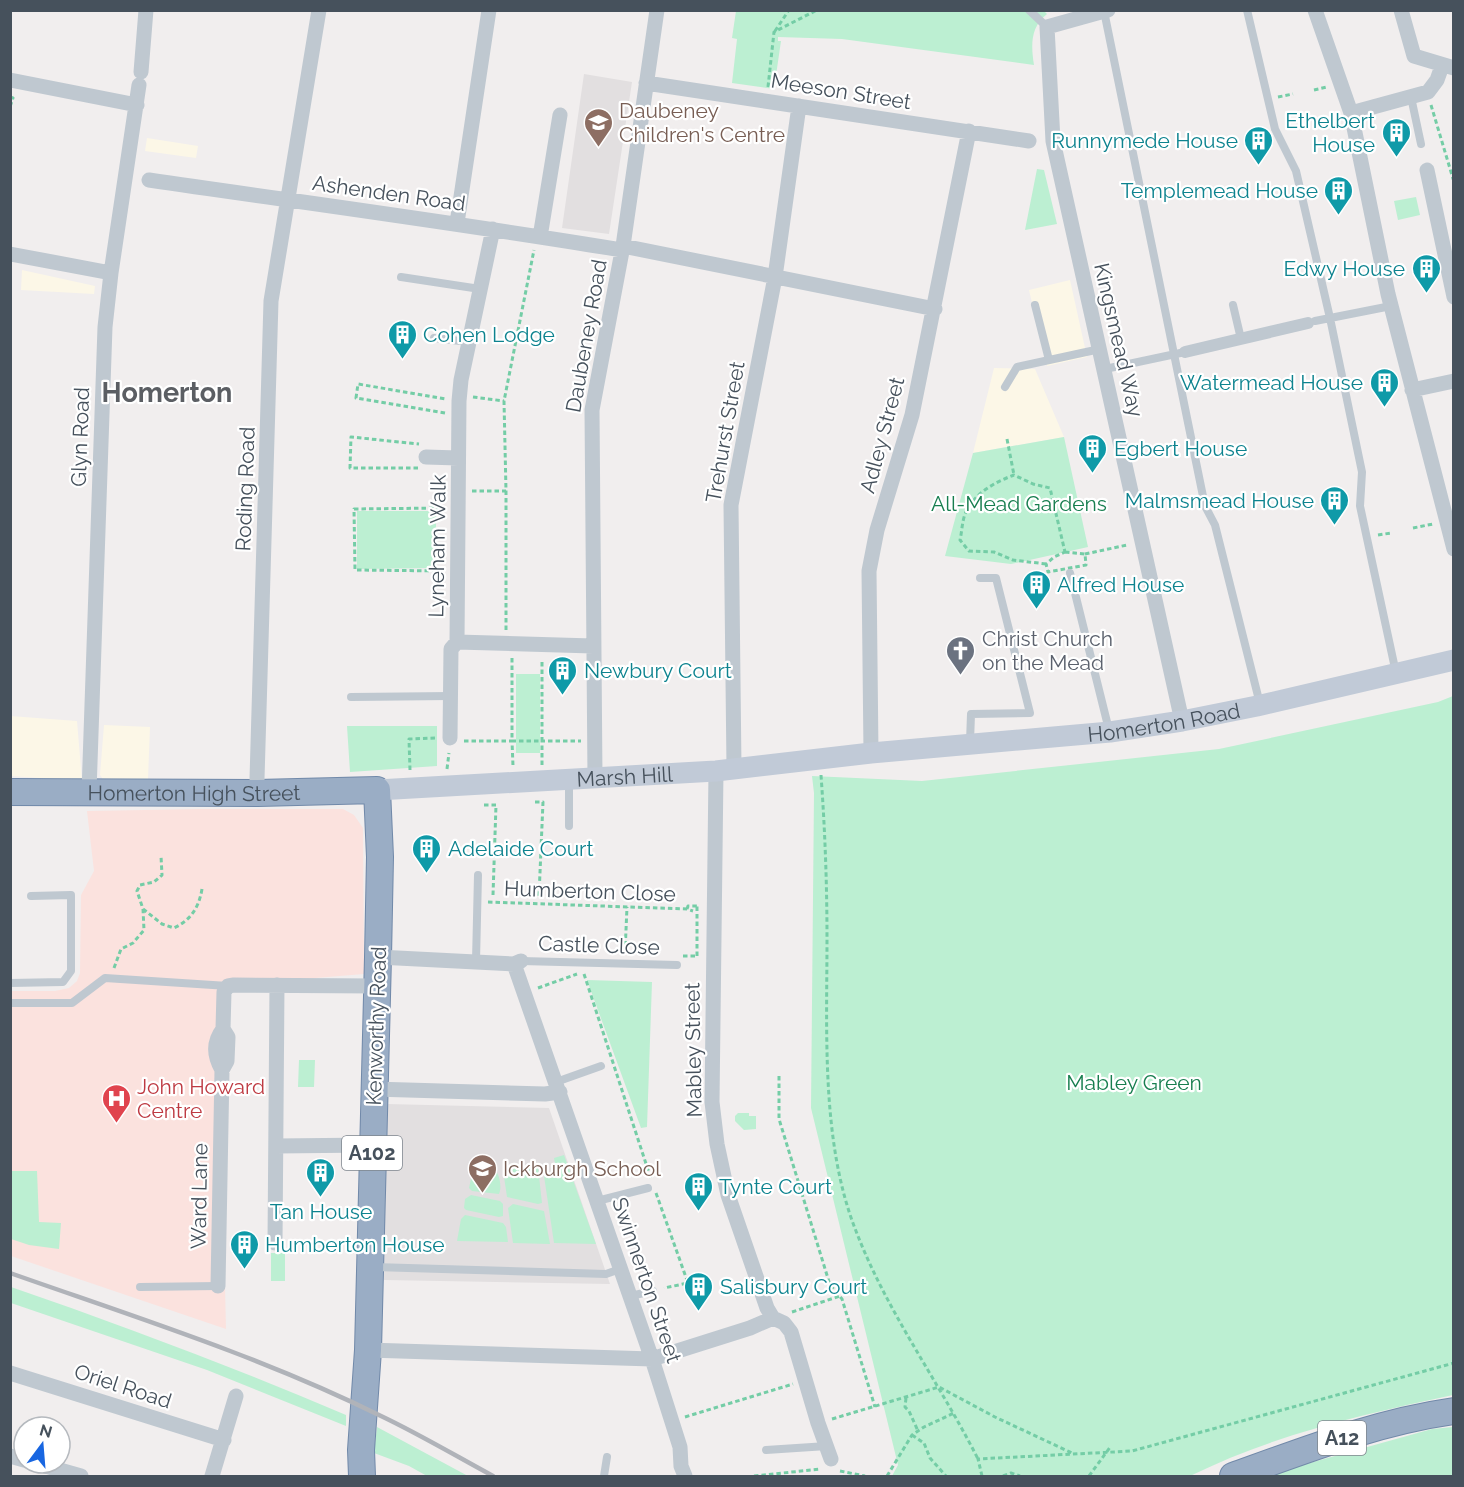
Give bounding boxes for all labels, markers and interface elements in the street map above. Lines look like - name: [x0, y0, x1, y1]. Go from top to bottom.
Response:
- street label: Meeson Street: [769, 68, 913, 114]
- place label: Daubeney Children's Centre: [619, 98, 785, 147]
- school or university icon: Daubeney Children's Centre: [582, 106, 614, 148]
- place label: Ethelbert House: [1285, 108, 1375, 157]
- building icon: Ethelbert House: [1380, 116, 1412, 158]
- building icon: Runnymede House: [1243, 124, 1275, 166]
- place label: Runnymede House: [1051, 128, 1238, 153]
- street label: Ashenden Road: [311, 170, 467, 216]
- building icon: Templemead House: [1323, 174, 1355, 216]
- place label: Templemead House: [1121, 178, 1318, 203]
- building icon: Edwy House: [1410, 252, 1442, 294]
- place label: Edwy House: [1283, 256, 1405, 281]
- street label: Daubeney Road: [560, 258, 612, 414]
- street label: Kingsmead Way: [1089, 260, 1149, 420]
- building icon: Cohen Lodge: [386, 318, 418, 360]
- place label: Cohen Lodge: [423, 322, 555, 347]
- street label: Trehurst Street: [700, 359, 750, 505]
- building icon: Watermead House: [1368, 366, 1400, 408]
- place label: Watermead House: [1180, 370, 1363, 395]
- street label: Adley Street: [855, 374, 909, 496]
- district label: Homerton: [102, 377, 232, 408]
- street label: Glyn Road: [66, 387, 94, 487]
- street label: Roding Road: [230, 426, 260, 552]
- building icon: Egbert House: [1077, 432, 1109, 474]
- place label: Egbert House: [1114, 436, 1247, 461]
- street label: Lyneham Walk: [423, 474, 451, 618]
- building icon: Malmsmead House: [1319, 484, 1351, 526]
- place label: Malmsmead House: [1125, 488, 1314, 513]
- park label: All-Mead Gardens: [931, 491, 1107, 516]
- building icon: Alfred House: [1020, 568, 1052, 610]
- place label: Alfred House: [1057, 572, 1184, 597]
- place label: Christ Church on the Mead: [982, 626, 1113, 675]
- church icon: Christ Church on the Mead: [945, 634, 977, 676]
- building icon: Newbury Court: [547, 654, 579, 696]
- place label: Newbury Court: [584, 658, 732, 683]
- street label: Homerton Road: [1086, 697, 1242, 746]
- street label: Marsh Hill: [576, 761, 674, 791]
- street label: Homerton High Street: [88, 779, 301, 806]
- building icon: Adelaide Court: [411, 832, 443, 874]
- place label: Adelaide Court: [448, 836, 594, 861]
- street label: Humberton Close: [504, 876, 676, 906]
- street label: Castle Close: [538, 930, 660, 960]
- street label: Kenworthy Road: [361, 946, 391, 1106]
- street label: Mabley Street: [679, 982, 707, 1118]
- park label: Mabley Green: [1066, 1070, 1202, 1095]
- place label: John Howard Centre: [137, 1074, 265, 1123]
- hospital icon: John Howard Centre: [100, 1082, 132, 1124]
- road number: A102: [342, 1136, 402, 1170]
- street label: Ward Lane: [186, 1143, 212, 1249]
- school or university icon: Ickburgh School: [466, 1152, 498, 1194]
- building icon: Tan House: [305, 1156, 337, 1198]
- place label: Ickburgh School: [503, 1156, 661, 1181]
- building icon: Tynte Court: [682, 1170, 714, 1212]
- place label: Tynte Court: [719, 1174, 832, 1199]
- street label: Swinnerton Street: [607, 1194, 687, 1366]
- place label: Tan House: [270, 1199, 372, 1224]
- building icon: Humberton House: [228, 1228, 260, 1270]
- place label: Humberton House: [265, 1232, 445, 1257]
- building icon: Salisbury Court: [683, 1270, 715, 1312]
- place label: Salisbury Court: [720, 1274, 867, 1299]
- street label: Oriel Road: [71, 1359, 175, 1413]
- north arrow: [12, 1415, 72, 1475]
- text: N: [38, 1420, 54, 1442]
- road number: A12: [1318, 1421, 1366, 1455]

